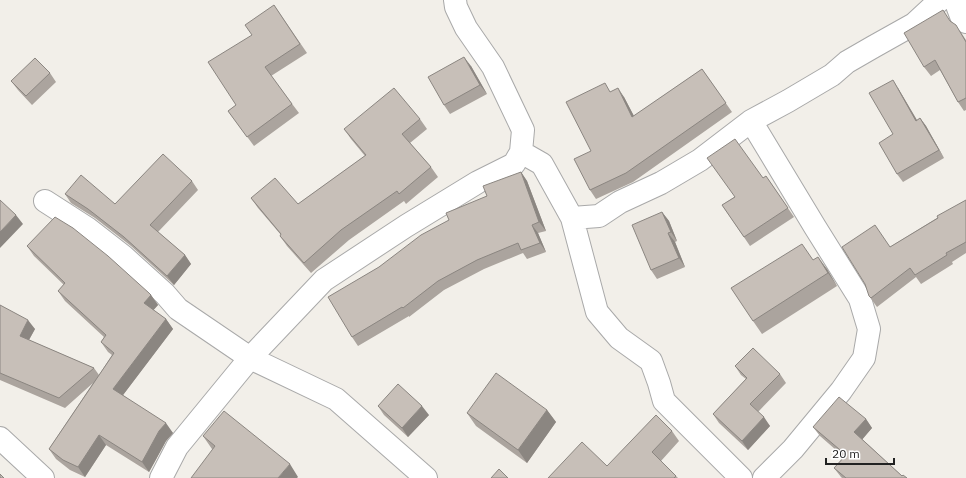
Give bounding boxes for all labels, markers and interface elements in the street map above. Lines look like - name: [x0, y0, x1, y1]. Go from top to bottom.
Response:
- scale bar: [826, 440, 894, 466]
- text: 20 m: [832, 446, 860, 461]

